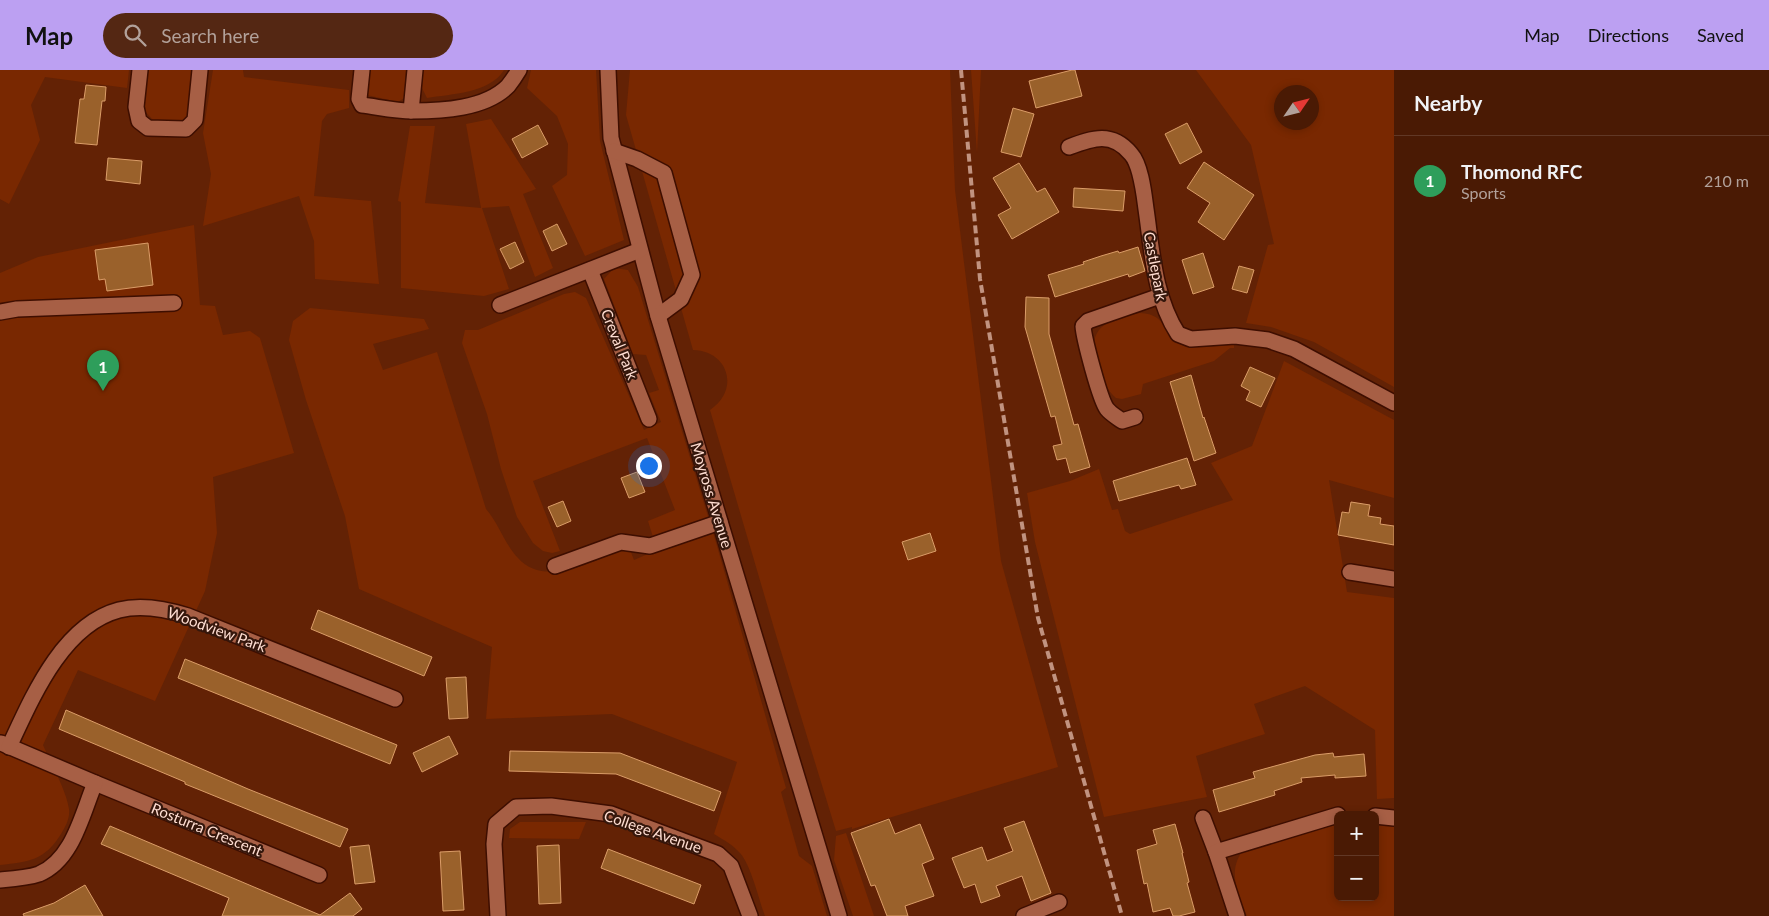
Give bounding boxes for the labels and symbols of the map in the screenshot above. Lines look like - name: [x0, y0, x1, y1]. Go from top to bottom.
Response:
- north arrow: [1274, 85, 1319, 130]
- street label: Castlepark: [1141, 230, 1172, 302]
- street label: Creval Park: [598, 306, 642, 382]
- pin: 1: [87, 350, 119, 391]
- street label: Moyross Avenue: [687, 440, 737, 550]
- your location: [636, 453, 662, 479]
- street label: Woodview Park: [165, 603, 269, 655]
- street label: Rosturra Crescent: [149, 799, 266, 860]
- street label: College Avenue: [602, 806, 704, 856]

